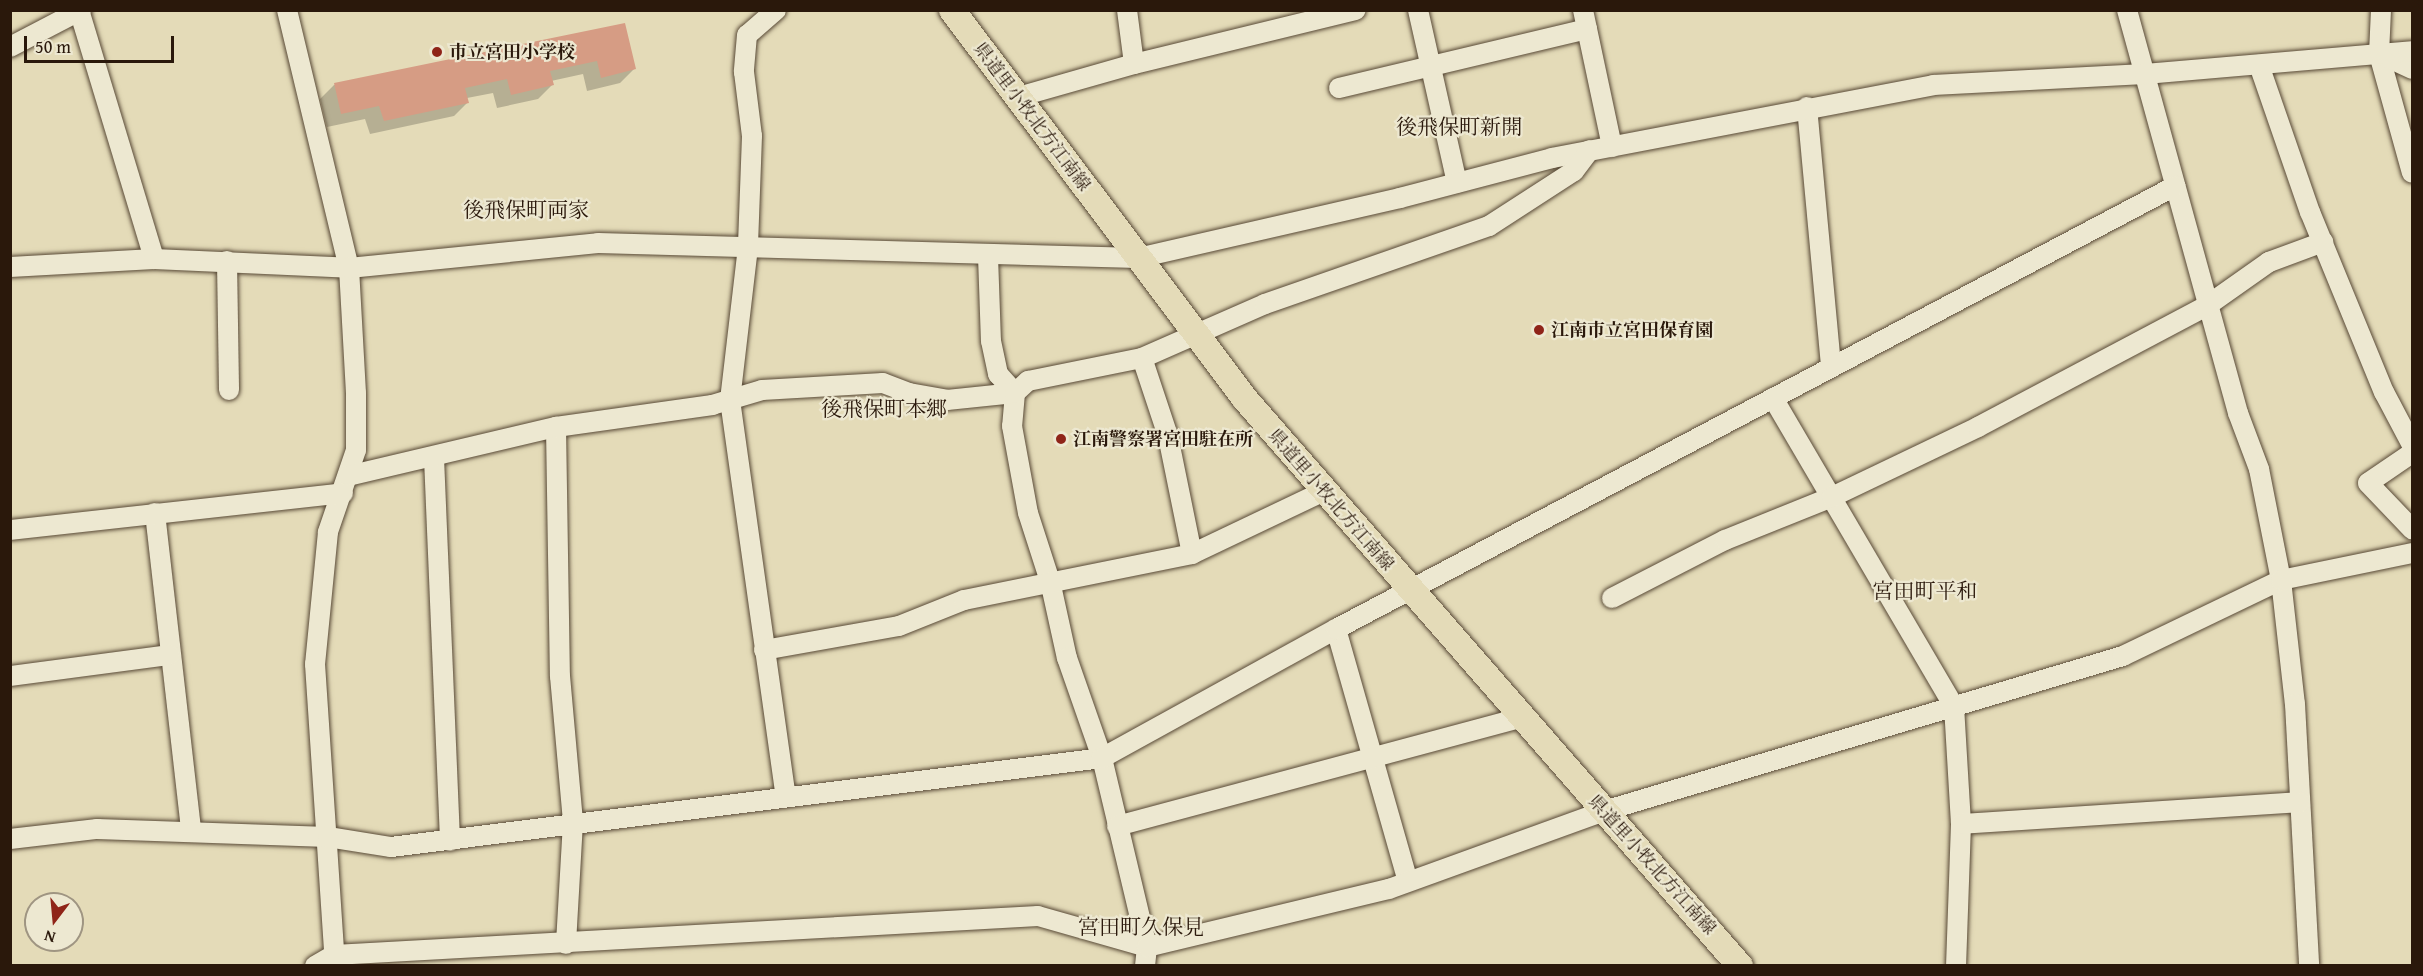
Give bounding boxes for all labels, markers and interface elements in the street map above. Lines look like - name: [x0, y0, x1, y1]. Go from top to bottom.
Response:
- scale bar: [27, 24, 177, 62]
- text: 50 m: [35, 33, 71, 60]
- street label: 県道里小牧北方江南線: [969, 39, 1095, 195]
- place label: 市立宮田小学校: [449, 41, 575, 63]
- marker: 市立宮田小学校: [430, 45, 444, 59]
- district label: 後飛保町新開: [1396, 114, 1522, 140]
- district label: 後飛保町両家: [463, 197, 589, 223]
- place label: 江南市立宮田保育園: [1551, 319, 1713, 341]
- marker: 江南市立宮田保育園: [1532, 323, 1546, 337]
- district label: 後飛保町本郷: [821, 396, 947, 422]
- street label: 県道里小牧北方江南線: [1264, 425, 1398, 575]
- place label: 江南警察署宮田駐在所: [1073, 428, 1253, 450]
- marker: 江南警察署宮田駐在所: [1054, 432, 1068, 446]
- district label: 宮田町平和: [1873, 578, 1977, 604]
- street label: 県道里小牧北方江南線: [1584, 791, 1720, 939]
- north arrow: [24, 892, 84, 952]
- district label: 宮田町久保見: [1078, 914, 1204, 940]
- text: N: [41, 924, 58, 950]

